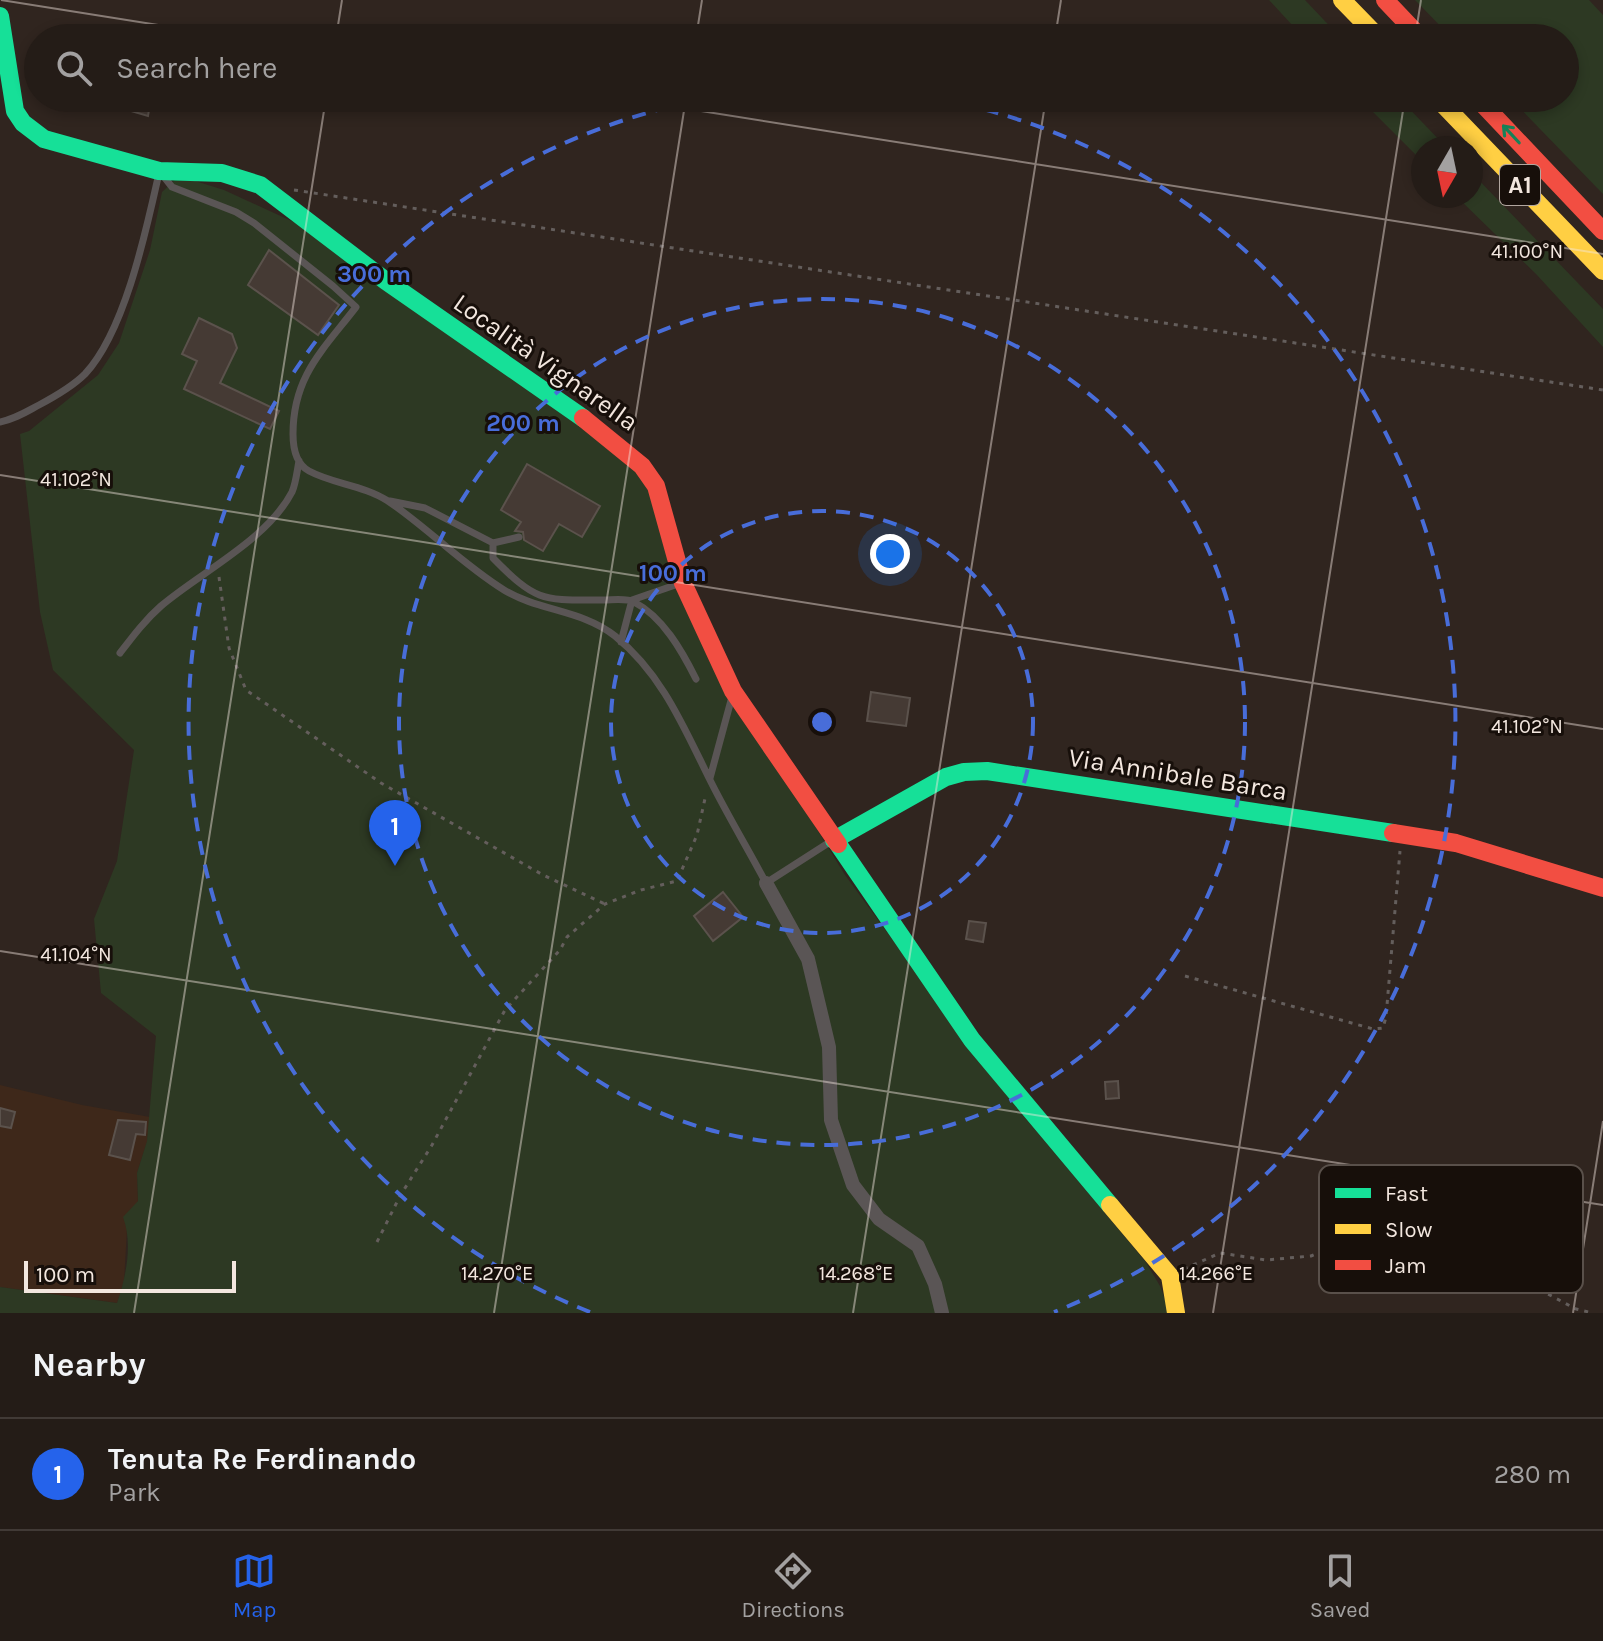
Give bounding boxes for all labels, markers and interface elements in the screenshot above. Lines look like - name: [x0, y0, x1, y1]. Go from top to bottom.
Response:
- search box: [24, 24, 1579, 112]
- icon: search: [52, 46, 96, 90]
- text: Search here: [116, 50, 277, 86]
- one-way arrow: [1502, 124, 1521, 144]
- north arrow: [1411, 136, 1483, 208]
- road number: A1: [1500, 165, 1540, 205]
- text: 41.100°N: [1491, 240, 1563, 263]
- text: 300 m: [337, 260, 411, 288]
- street label: Località Vignarella: [448, 287, 644, 438]
- text: 200 m: [486, 409, 560, 437]
- text: 41.102°N: [40, 468, 112, 491]
- your location: [870, 534, 910, 574]
- text: 100 m: [639, 559, 707, 587]
- centre of rings: [808, 708, 836, 736]
- text: 41.102°N: [1491, 715, 1563, 738]
- street label: Via Annibale Barca: [1066, 742, 1290, 807]
- pin: 1: [369, 800, 421, 866]
- text: 41.104°N: [40, 943, 112, 966]
- legend: [1319, 1165, 1583, 1293]
- text: Fast: [1385, 1181, 1428, 1207]
- text: Slow: [1385, 1217, 1432, 1243]
- text: Jam: [1385, 1253, 1427, 1279]
- scale bar: [24, 1257, 236, 1293]
- text: 100 m: [36, 1262, 95, 1288]
- text: 14.270°E: [461, 1262, 533, 1285]
- text: 14.268°E: [819, 1262, 893, 1285]
- text: 14.266°E: [1179, 1262, 1253, 1285]
- text: Nearby: [32, 1345, 146, 1385]
- text: Tenuta Re Ferdinando: [108, 1441, 416, 1477]
- text: 1: [53, 1459, 63, 1490]
- text: 280 m: [1494, 1459, 1571, 1490]
- text: Park: [108, 1477, 161, 1508]
- tab: Map: [232, 1549, 276, 1623]
- tab: Directions: [741, 1549, 845, 1623]
- tab: Saved: [1310, 1549, 1371, 1623]

